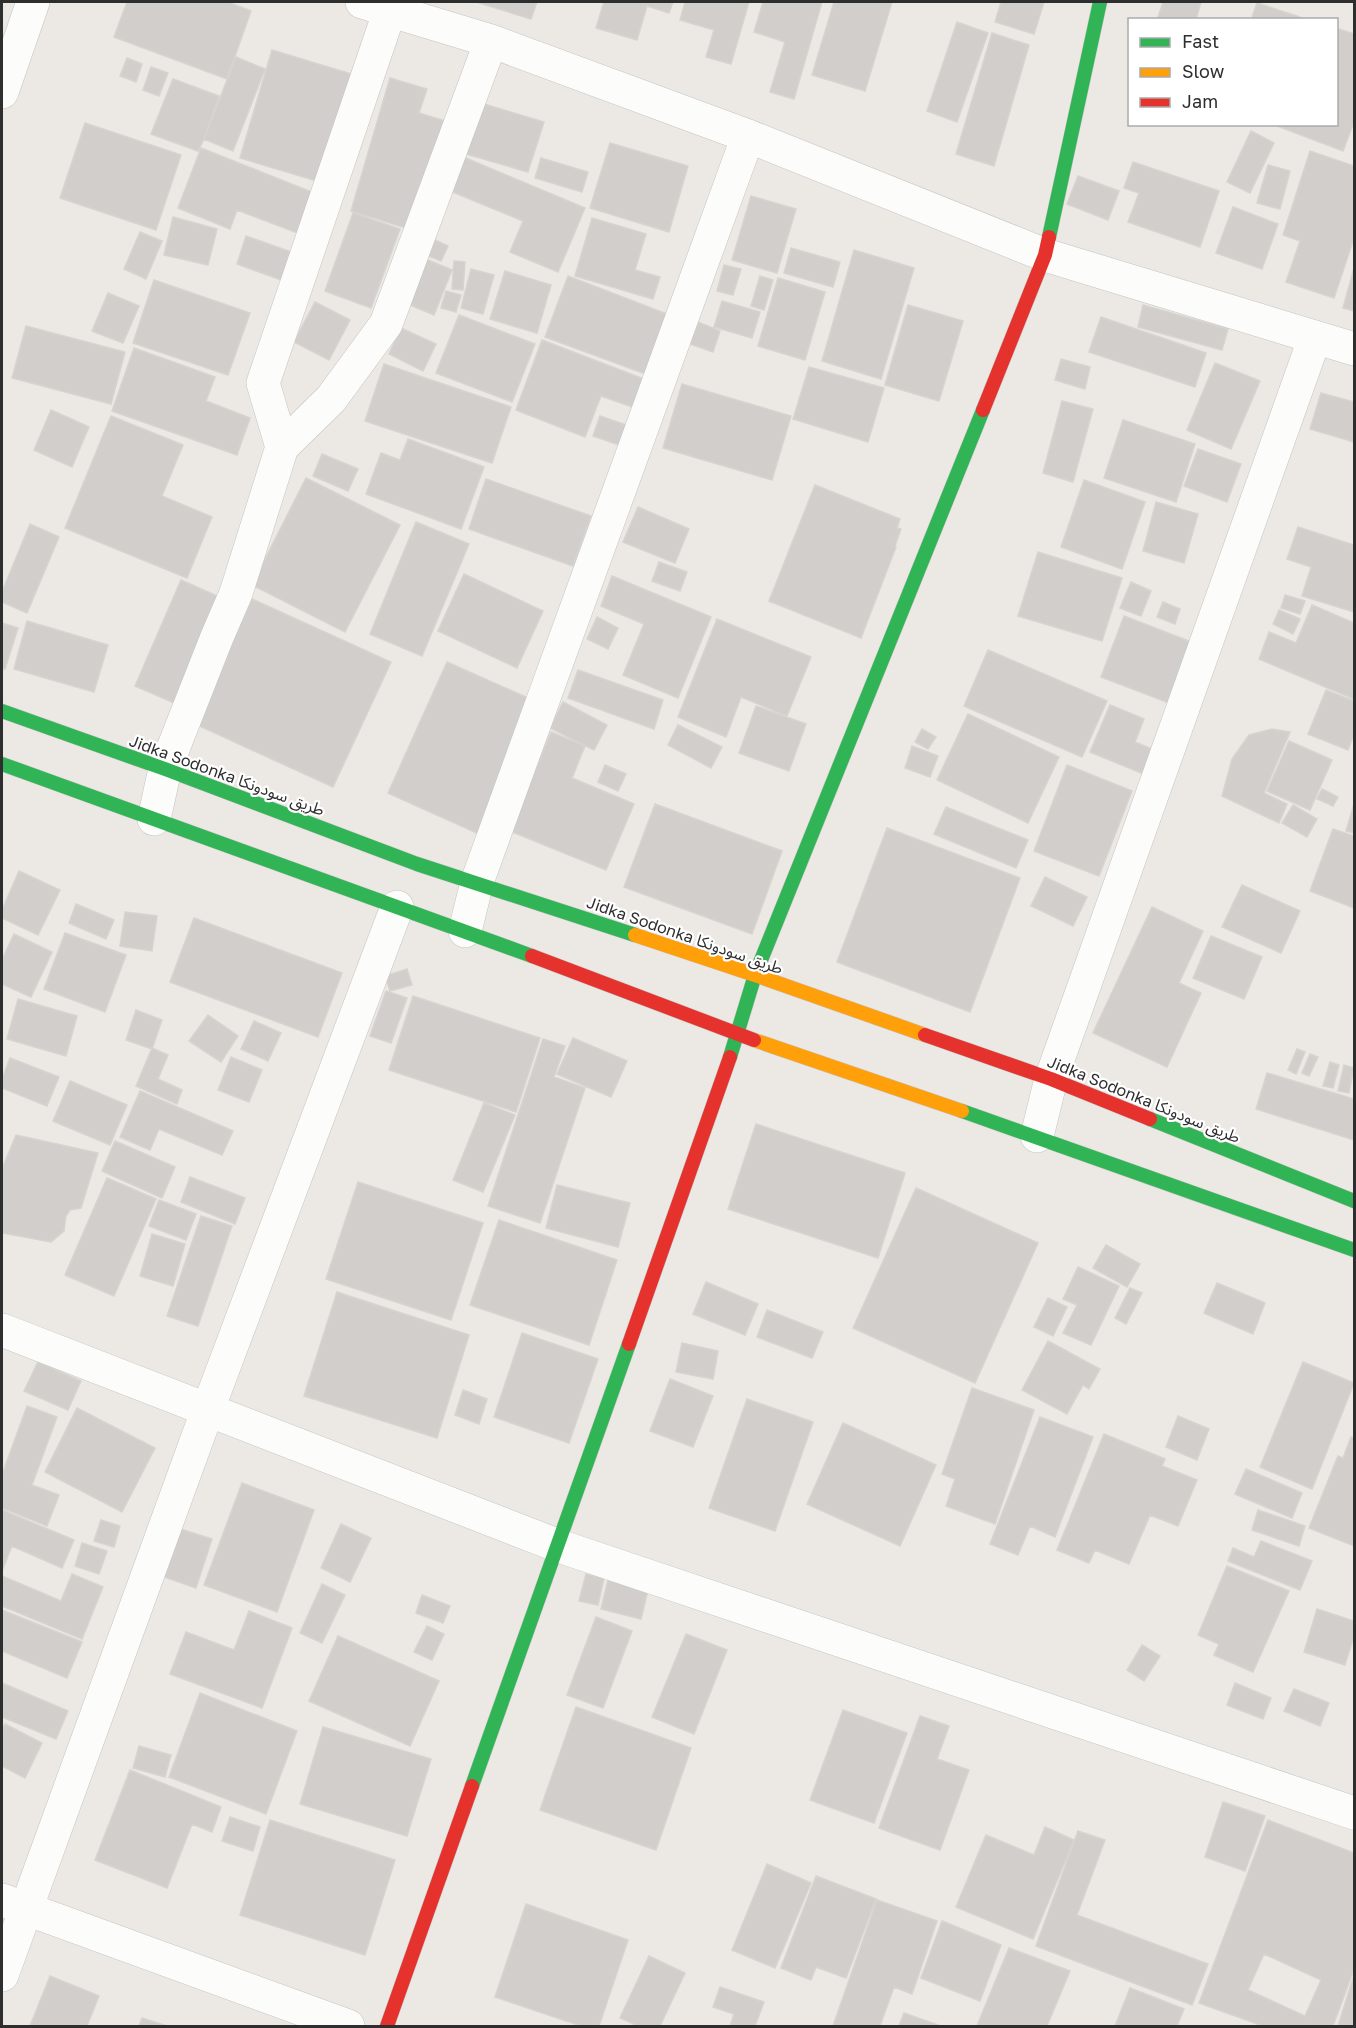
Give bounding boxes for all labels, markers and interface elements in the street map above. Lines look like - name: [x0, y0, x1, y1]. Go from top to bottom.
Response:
- legend: [1128, 18, 1338, 126]
- text: Fast: [1182, 30, 1219, 52]
- text: Slow: [1182, 60, 1225, 82]
- text: Jam: [1182, 90, 1218, 112]
- street label: Jidka Sodonka طريق سودونكا: [126, 730, 328, 821]
- street label: Jidka Sodonka طريق سودونكا: [584, 892, 786, 979]
- street label: Jidka Sodonka طريق سودونكا: [1044, 1051, 1244, 1148]

